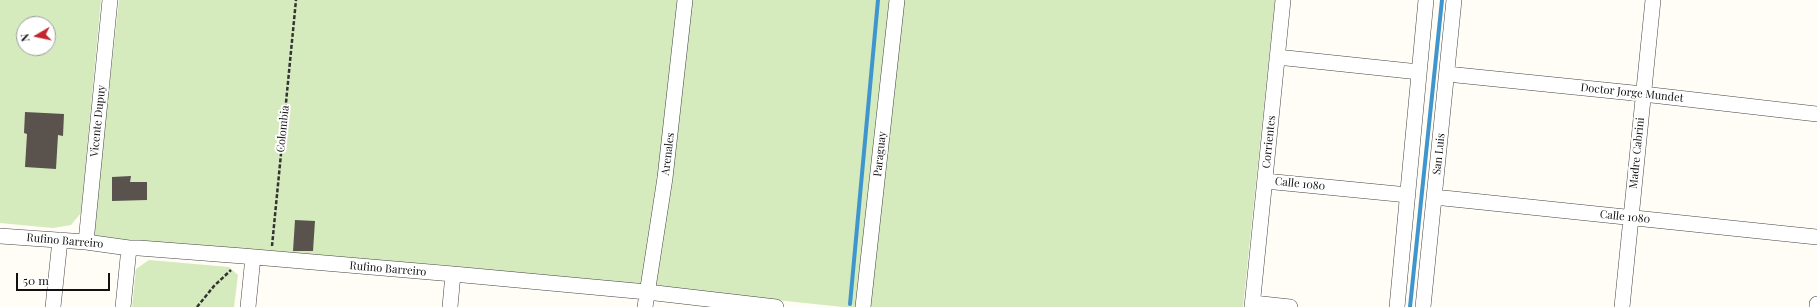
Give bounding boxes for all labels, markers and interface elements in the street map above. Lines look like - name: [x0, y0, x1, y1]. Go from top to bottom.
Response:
- north arrow: [16, 16, 56, 56]
- text: N: [17, 33, 33, 43]
- street label: Doctor Jorge Mundet: [1580, 81, 1684, 105]
- street label: Vicente Dupuy: [88, 84, 108, 158]
- street label: Colombia: [274, 105, 292, 153]
- street label: Corrientes: [1260, 115, 1278, 169]
- street label: Madre Cabrini: [1627, 117, 1647, 189]
- street label: Paraguay: [871, 131, 889, 177]
- street label: Arenales: [659, 132, 677, 176]
- street label: San Luis: [1430, 133, 1448, 175]
- street label: Calle 1080: [1274, 175, 1326, 193]
- street label: Calle 1080: [1599, 208, 1651, 226]
- street label: Rufino Barreiro: [26, 231, 104, 251]
- street label: Rufino Barreiro: [349, 259, 427, 279]
- scale bar: [18, 265, 112, 291]
- text: 50 m: [23, 272, 49, 288]

